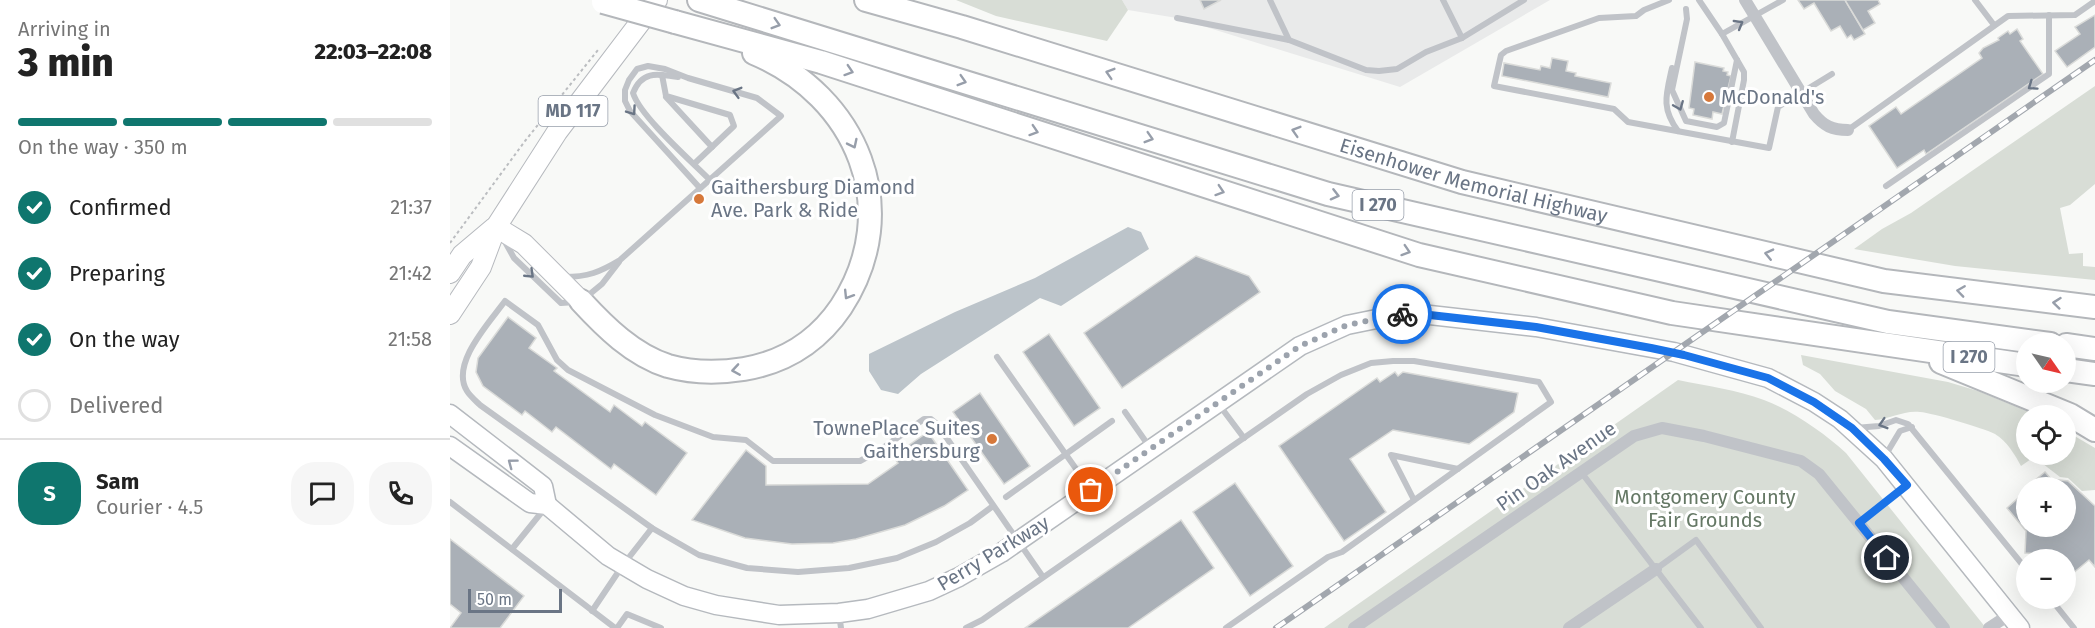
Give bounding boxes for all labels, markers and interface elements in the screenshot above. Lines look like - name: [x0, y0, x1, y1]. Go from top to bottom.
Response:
- text: Arriving in: [18, 17, 111, 41]
- one-way arrow: [770, 17, 781, 29]
- one-way arrow: [1732, 20, 1743, 32]
- text: 22:03–22:08: [314, 38, 432, 65]
- text: 3 min: [18, 40, 114, 86]
- one-way arrow: [843, 63, 854, 76]
- one-way arrow: [1105, 68, 1116, 80]
- one-way arrow: [956, 74, 967, 86]
- one-way arrow: [2027, 79, 2038, 90]
- place label: McDonald's: [1721, 85, 1824, 109]
- one-way arrow: [732, 87, 742, 100]
- marker: McDonald's: [1702, 90, 1716, 104]
- road number: MD 117: [538, 96, 608, 126]
- one-way arrow: [1672, 100, 1684, 111]
- one-way arrow: [625, 105, 636, 116]
- one-way arrow: [1028, 124, 1039, 136]
- one-way arrow: [1291, 126, 1302, 138]
- one-way arrow: [1143, 131, 1154, 144]
- street label: Eisenhower Memorial Highway: [1337, 133, 1610, 228]
- text: On the way · 350 m: [18, 135, 188, 159]
- one-way arrow: [846, 138, 857, 148]
- place label: Gaithersburg Diamond Ave. Park & Ride: [711, 175, 915, 222]
- one-way arrow: [1214, 184, 1225, 196]
- one-way arrow: [1330, 188, 1340, 201]
- road number: I 270: [1352, 190, 1404, 220]
- icon: check: [18, 191, 51, 224]
- marker: Gaithersburg Diamond Ave. Park & Ride: [692, 192, 706, 206]
- text: Confirmed: [69, 194, 172, 221]
- text: 21:37: [390, 195, 432, 219]
- one-way arrow: [1400, 244, 1411, 256]
- one-way arrow: [1765, 248, 1775, 261]
- icon: check: [18, 257, 51, 290]
- text: Preparing: [69, 260, 165, 287]
- text: 21:42: [389, 261, 432, 285]
- one-way arrow: [523, 266, 534, 277]
- courier: [1372, 284, 1432, 344]
- one-way arrow: [1956, 285, 1965, 298]
- one-way arrow: [844, 289, 856, 299]
- one-way arrow: [2052, 297, 2061, 310]
- icon: bike: [1386, 298, 1419, 331]
- icon: check: [18, 323, 51, 356]
- text: On the way: [69, 326, 180, 353]
- text: 21:58: [388, 327, 432, 351]
- north arrow: [2016, 333, 2076, 393]
- map controls: [2016, 333, 2076, 609]
- road number: I 270: [1944, 342, 1994, 372]
- one-way arrow: [731, 364, 740, 376]
- text: Delivered: [69, 392, 164, 419]
- button: locate: [2016, 405, 2076, 465]
- place label: TownePlace Suites Gaithersburg: [813, 416, 981, 463]
- street label: Pin Oak Avenue: [1491, 416, 1621, 516]
- one-way arrow: [1878, 417, 1889, 429]
- marker: TownePlace Suites Gaithersburg: [985, 432, 999, 446]
- one-way arrow: [507, 459, 518, 470]
- button: chat: [291, 462, 354, 525]
- button: phone: [369, 462, 432, 525]
- pin: [1065, 464, 1116, 515]
- text: Sam: [96, 468, 139, 495]
- icon: bag: [1074, 473, 1107, 506]
- button: +: [2016, 477, 2076, 537]
- text: S: [43, 480, 56, 507]
- park label: Montgomery County Fair Grounds: [1614, 485, 1796, 532]
- text: Courier · 4.5: [96, 495, 203, 519]
- street label: Perry Parkway: [933, 510, 1053, 596]
- pin: [1861, 532, 1912, 583]
- icon: home: [1870, 541, 1903, 574]
- button: −: [2016, 549, 2076, 609]
- scale bar: [468, 586, 562, 614]
- text: 50 m: [477, 590, 512, 609]

